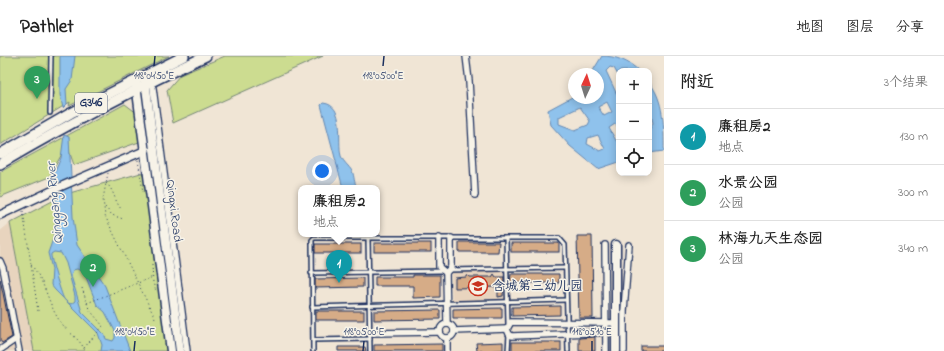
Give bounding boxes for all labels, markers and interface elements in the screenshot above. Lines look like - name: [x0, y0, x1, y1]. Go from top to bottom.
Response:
- text: Pathlet: [20, 14, 74, 41]
- text: 地图: [796, 17, 824, 38]
- text: 图层: [846, 17, 874, 38]
- text: 分享: [896, 17, 924, 38]
- pin: 3: [24, 66, 50, 99]
- north arrow: [568, 68, 604, 104]
- map controls: [616, 68, 652, 176]
- button: +: [616, 68, 652, 104]
- text: 118°04'50"E: [134, 69, 174, 84]
- text: 118°05'00"E: [363, 69, 403, 84]
- text: 附近: [680, 70, 714, 95]
- text: 3个结果: [884, 73, 928, 92]
- road number: G346: [75, 93, 107, 113]
- button: −: [616, 104, 652, 140]
- text: 廉租房2: [718, 116, 770, 138]
- text: 1: [691, 127, 695, 146]
- text: 130 m: [900, 127, 928, 146]
- text: 地点: [718, 138, 744, 157]
- button: locate: [616, 140, 652, 176]
- water label: Qinggang River: [41, 160, 69, 245]
- your location: [312, 161, 332, 181]
- text: 水景公园: [718, 172, 778, 194]
- street label: Qingxi Road: [160, 179, 187, 244]
- text: 2: [690, 183, 696, 202]
- text: 300 m: [898, 183, 928, 202]
- popup: [298, 185, 380, 237]
- text: 廉租房2: [313, 191, 365, 213]
- text: 公园: [718, 194, 744, 213]
- text: 地点: [313, 213, 339, 232]
- text: 林海九天生态园: [718, 228, 823, 250]
- text: 3: [690, 239, 696, 258]
- text: 340 m: [898, 239, 928, 258]
- pin: 1: [326, 250, 352, 283]
- text: 公园: [718, 250, 744, 269]
- pin: 2: [80, 254, 106, 287]
- school or university icon: 含城第三幼儿园: [467, 275, 489, 297]
- place label: 含城第三幼儿园: [492, 277, 583, 296]
- text: 118°04'50"E: [115, 325, 155, 340]
- text: 118°05'00"E: [344, 325, 384, 340]
- text: 118°05'10"E: [572, 325, 612, 340]

